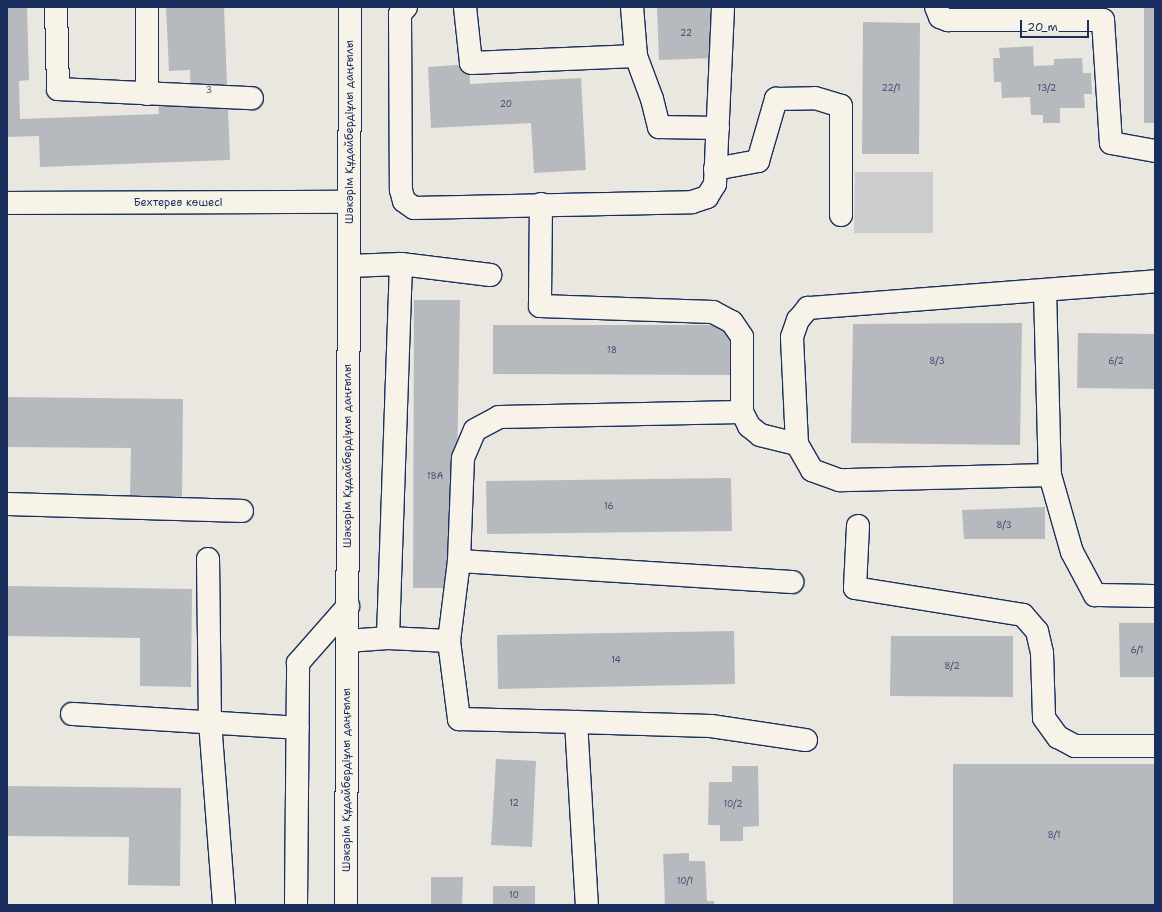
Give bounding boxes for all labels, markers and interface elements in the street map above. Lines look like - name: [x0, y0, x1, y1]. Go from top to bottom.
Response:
- scale bar: [1022, 12, 1091, 38]
- text: 20 m: [1027, 19, 1058, 35]
- house number: 22: [680, 28, 692, 38]
- street label: Шәкәрім Құдайбердіұлы даңғылы: [343, 40, 357, 224]
- house number: 22/1: [882, 83, 900, 93]
- house number: 13/2: [1038, 83, 1056, 93]
- house number: 3: [206, 85, 212, 95]
- house number: 20: [500, 99, 512, 109]
- street label: Бехтерев көшесі: [133, 196, 223, 210]
- house number: 18: [607, 345, 617, 355]
- house number: 8/3: [929, 356, 945, 366]
- house number: 6/2: [1108, 356, 1124, 366]
- street label: Шәкәрім Құдайбердіұлы даңғылы: [341, 364, 355, 548]
- house number: 18А: [427, 471, 443, 481]
- house number: 16: [604, 501, 614, 511]
- house number: 8/3: [996, 520, 1012, 530]
- house number: 6/1: [1130, 645, 1144, 655]
- house number: 14: [611, 655, 621, 665]
- house number: 8/2: [944, 661, 960, 671]
- street label: Шәкәрім Құдайбердіұлы даңғылы: [340, 688, 354, 872]
- house number: 12: [509, 798, 519, 808]
- house number: 10/2: [724, 799, 742, 809]
- house number: 8/1: [1048, 830, 1060, 840]
- house number: 10/1: [677, 876, 693, 886]
- house number: 10: [509, 890, 519, 900]

